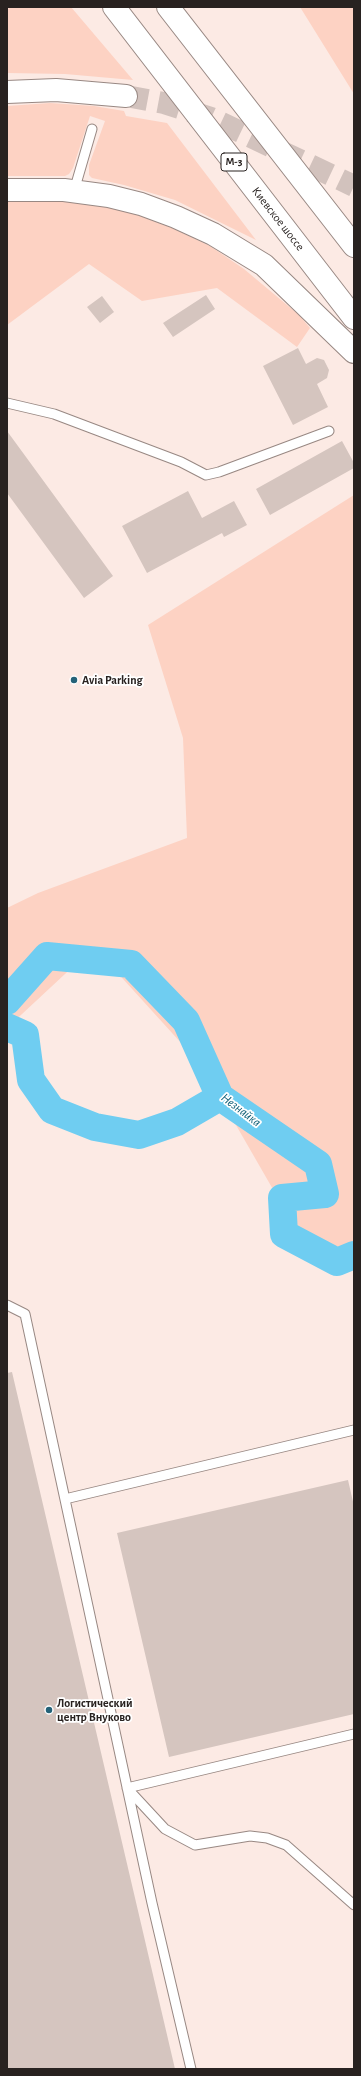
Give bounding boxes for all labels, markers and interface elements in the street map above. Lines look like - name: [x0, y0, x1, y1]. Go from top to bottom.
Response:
- road number: М-3: [221, 153, 247, 171]
- street label: Киевское шоссе: [249, 184, 307, 254]
- place label: Avia Parking: [82, 673, 143, 687]
- marker: Avia Parking: [69, 675, 79, 685]
- water label: Незнайка: [218, 1090, 264, 1130]
- place label: Логистический центр Внуково: [57, 1696, 133, 1724]
- marker: Логистический центр Внуково: [44, 1705, 54, 1715]

